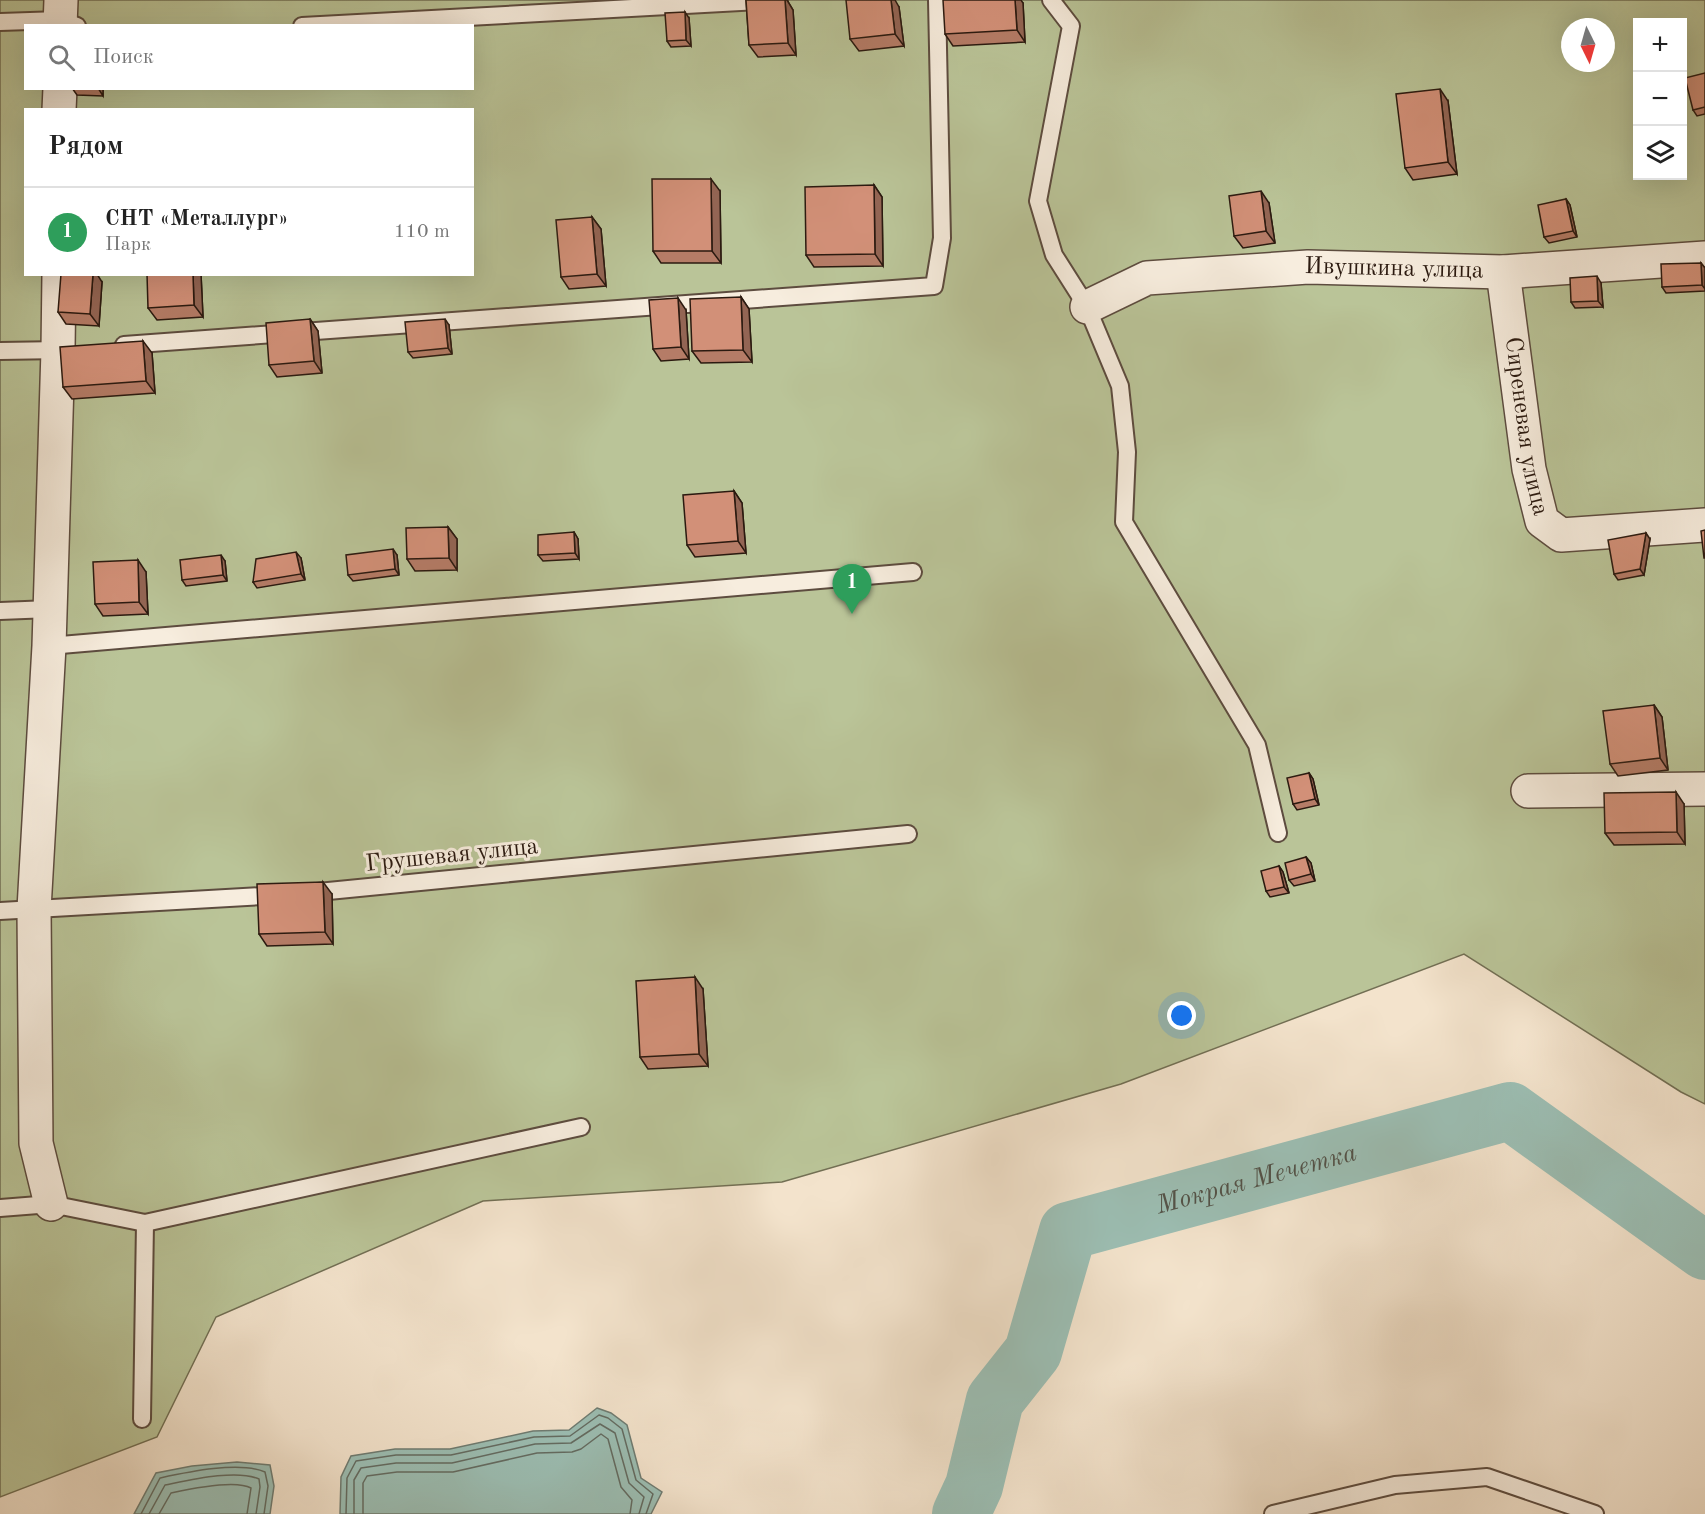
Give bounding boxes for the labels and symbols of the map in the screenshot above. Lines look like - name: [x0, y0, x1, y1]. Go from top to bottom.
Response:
- north arrow: [1561, 18, 1615, 72]
- street label: Ивушкина улица: [1304, 255, 1484, 284]
- street label: Сиреневая улица: [1500, 335, 1552, 518]
- pin: 1: [832, 564, 872, 614]
- street label: Грушевая улица: [364, 835, 540, 877]
- your location: [1167, 1001, 1196, 1030]
- water label: Мокрая Мечетка: [1152, 1140, 1360, 1220]

